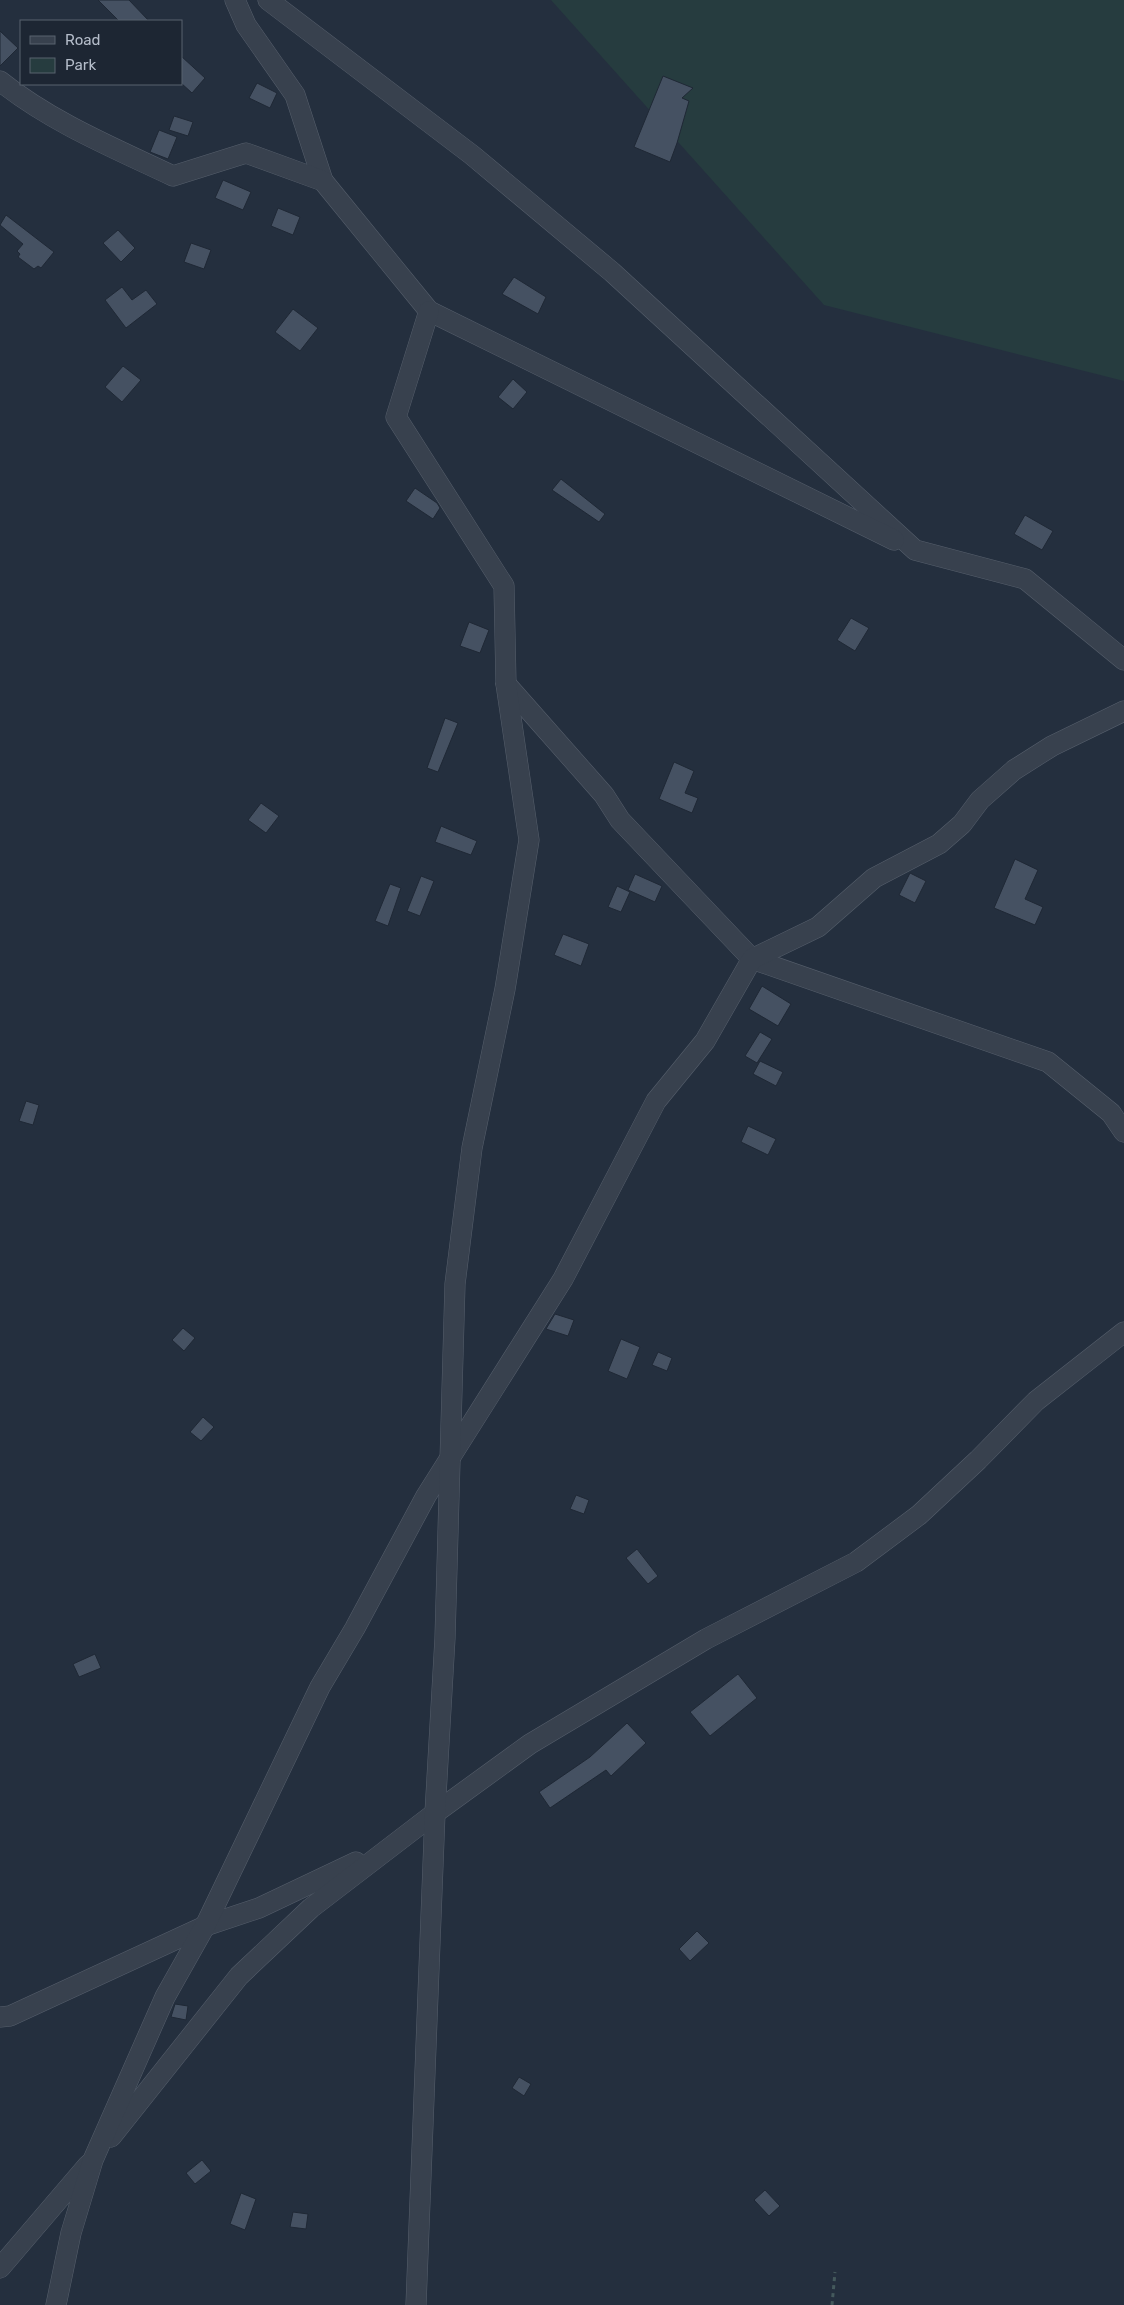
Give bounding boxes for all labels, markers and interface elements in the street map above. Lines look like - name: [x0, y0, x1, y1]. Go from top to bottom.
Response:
- legend: [20, 20, 182, 85]
- text: Road: [65, 31, 101, 49]
- text: Park: [65, 56, 96, 74]

